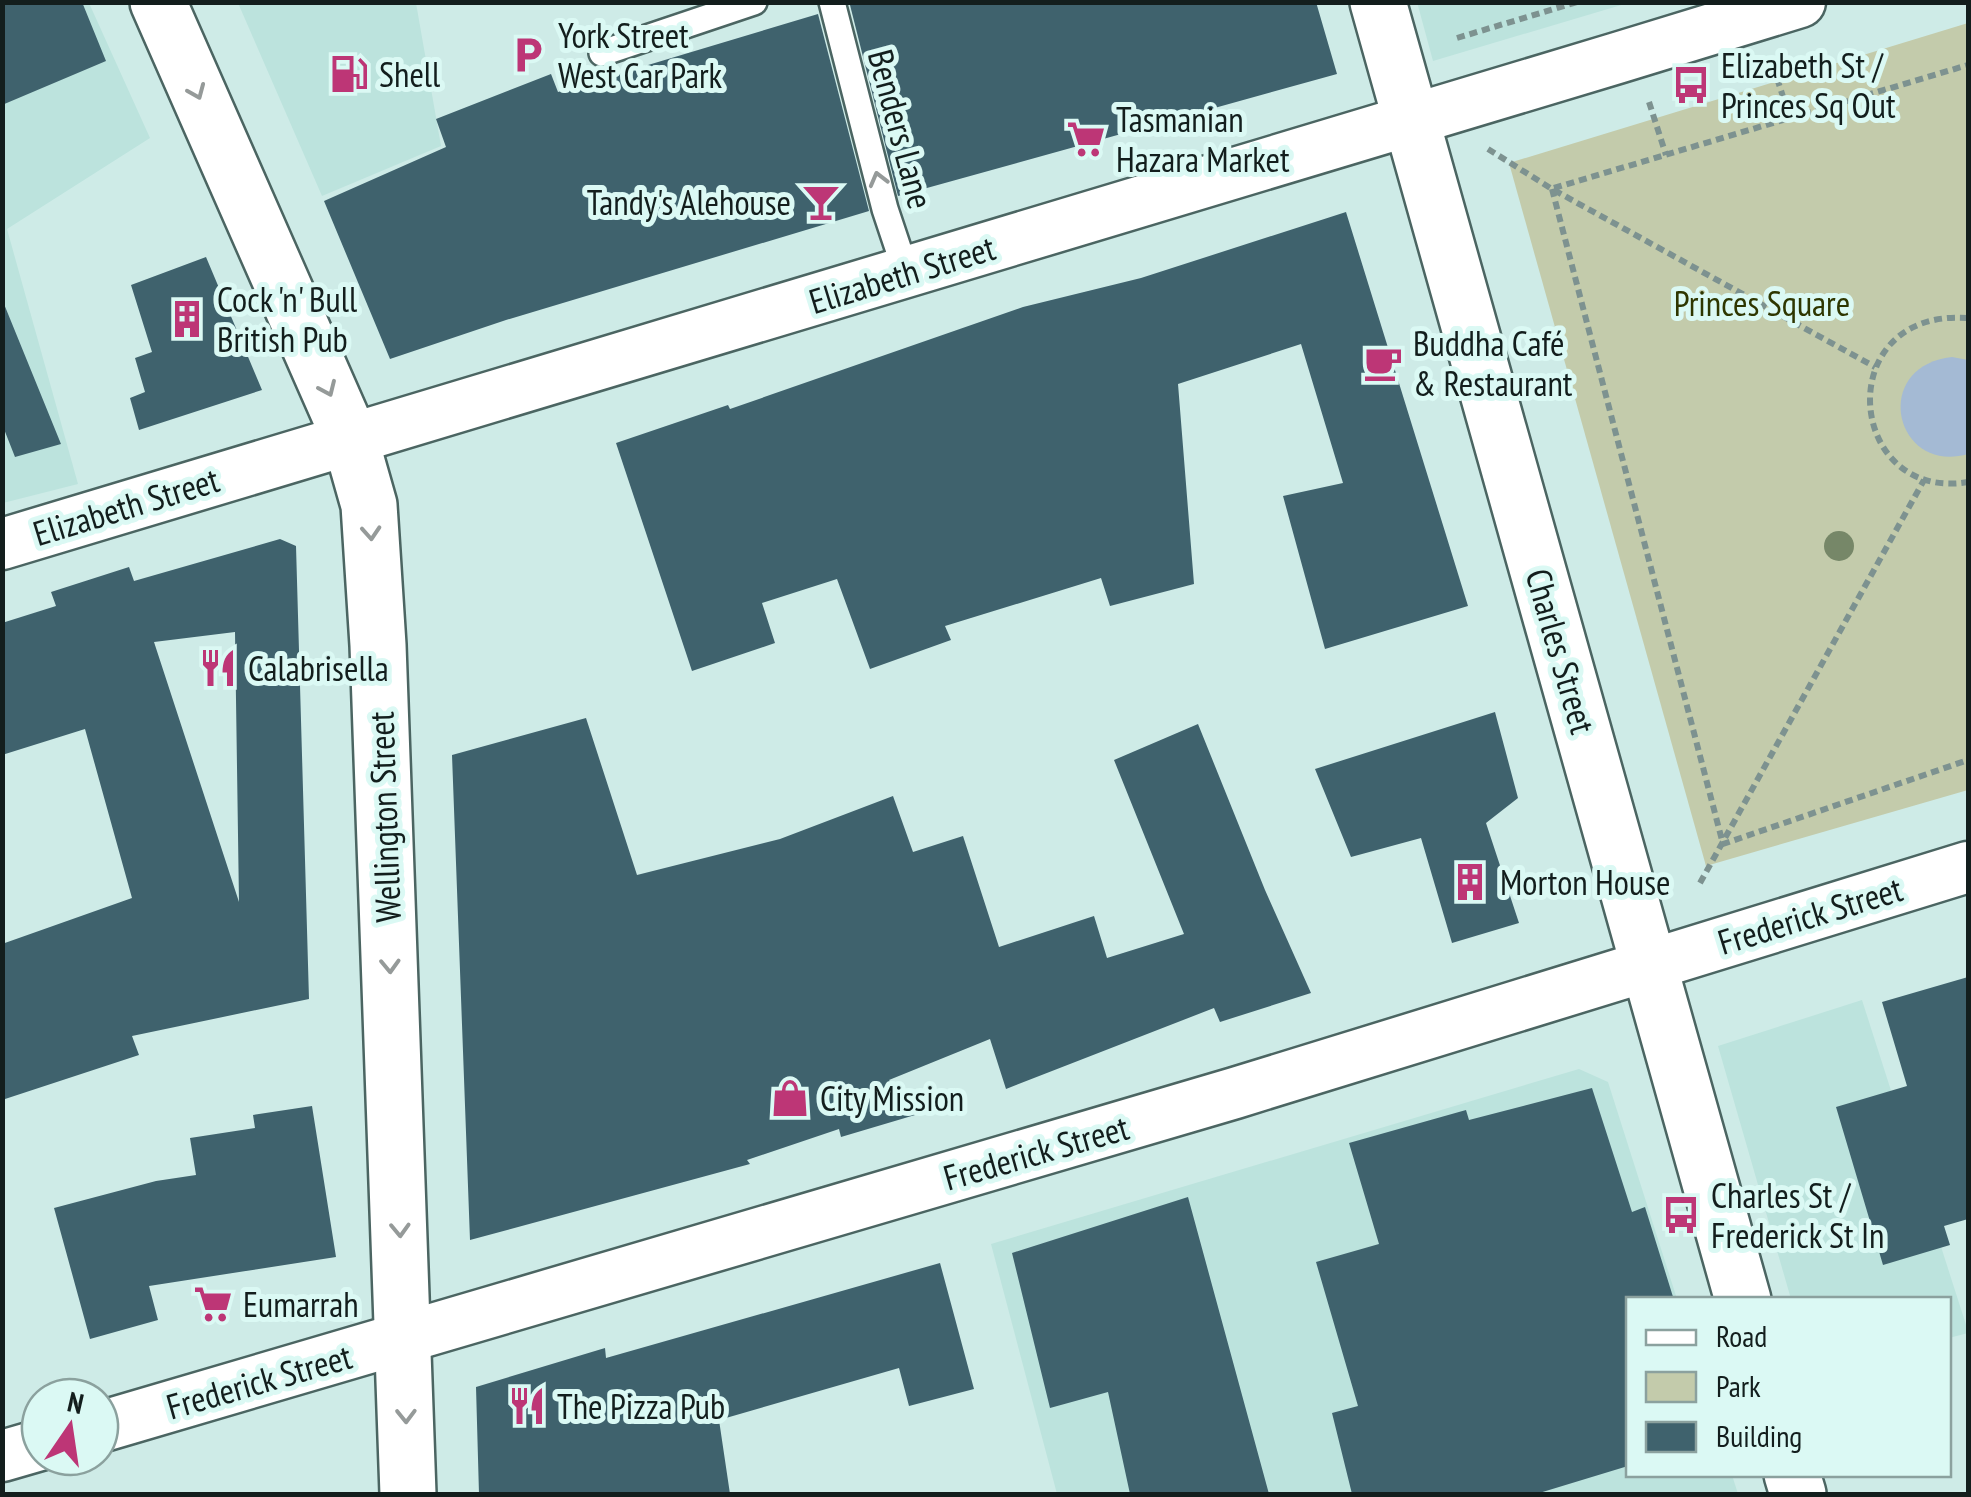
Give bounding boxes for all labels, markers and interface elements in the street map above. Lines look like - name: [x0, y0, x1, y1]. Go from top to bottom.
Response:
- place label: York Street West Car Park: [558, 12, 723, 98]
- parking icon: York Street West Car Park: [507, 34, 549, 76]
- place label: Elizabeth St / Princes Sq Out: [1721, 42, 1896, 128]
- street label: Benders Lane: [858, 45, 944, 213]
- place label: Shell: [379, 51, 440, 97]
- fuel station icon: Shell: [328, 53, 370, 95]
- bus stop icon: Elizabeth St / Princes Sq Out: [1670, 64, 1712, 106]
- one-way arrow: [185, 82, 205, 100]
- place label: Tasmanian Hazara Market: [1116, 96, 1290, 182]
- supermarket icon: Tasmanian Hazara Market: [1065, 118, 1107, 160]
- one-way arrow: [868, 171, 889, 188]
- place label: Tandy's Alehouse: [587, 179, 791, 225]
- bar icon: Tandy's Alehouse: [800, 181, 842, 223]
- street label: Elizabeth Street: [804, 224, 1001, 324]
- place label: Cock 'n' Bull British Pub: [217, 276, 357, 362]
- park label: Princes Square: [1674, 280, 1850, 326]
- building icon: Cock 'n' Bull British Pub: [166, 298, 208, 340]
- place label: Buddha Café & Restaurant: [1413, 320, 1573, 406]
- cafe icon: Buddha Café & Restaurant: [1362, 342, 1404, 384]
- one-way arrow: [316, 379, 336, 397]
- street label: Elizabeth Street: [28, 456, 225, 556]
- one-way arrow: [360, 525, 381, 541]
- street label: Charles Street: [1516, 563, 1607, 739]
- place label: Calabrisella: [248, 645, 389, 691]
- restaurant icon: Calabrisella: [197, 647, 239, 689]
- street label: Wellington Street: [357, 710, 411, 923]
- place label: Morton House: [1500, 859, 1670, 905]
- building icon: Morton House: [1449, 861, 1491, 903]
- street label: Frederick Street: [1712, 865, 1908, 965]
- one-way arrow: [379, 958, 400, 974]
- place label: City Mission: [820, 1075, 964, 1121]
- shop icon: City Mission: [769, 1077, 811, 1119]
- street label: Frederick Street: [938, 1104, 1134, 1200]
- place label: Charles St / Frederick St In: [1711, 1172, 1884, 1258]
- bus stop icon: Charles St / Frederick St In: [1660, 1194, 1702, 1236]
- one-way arrow: [389, 1223, 410, 1239]
- place label: Eumarrah: [243, 1281, 359, 1327]
- supermarket icon: Eumarrah: [192, 1283, 234, 1325]
- legend: [1626, 1297, 1951, 1477]
- text: Road: [1716, 1316, 1767, 1355]
- street label: Frederick Street: [161, 1333, 357, 1429]
- text: Park: [1716, 1366, 1761, 1405]
- north arrow: [20, 1377, 120, 1477]
- text: N: [64, 1382, 87, 1422]
- place label: The Pizza Pub: [557, 1383, 725, 1429]
- restaurant icon: The Pizza Pub: [506, 1385, 548, 1427]
- one-way arrow: [395, 1410, 417, 1425]
- text: Building: [1716, 1416, 1802, 1455]

